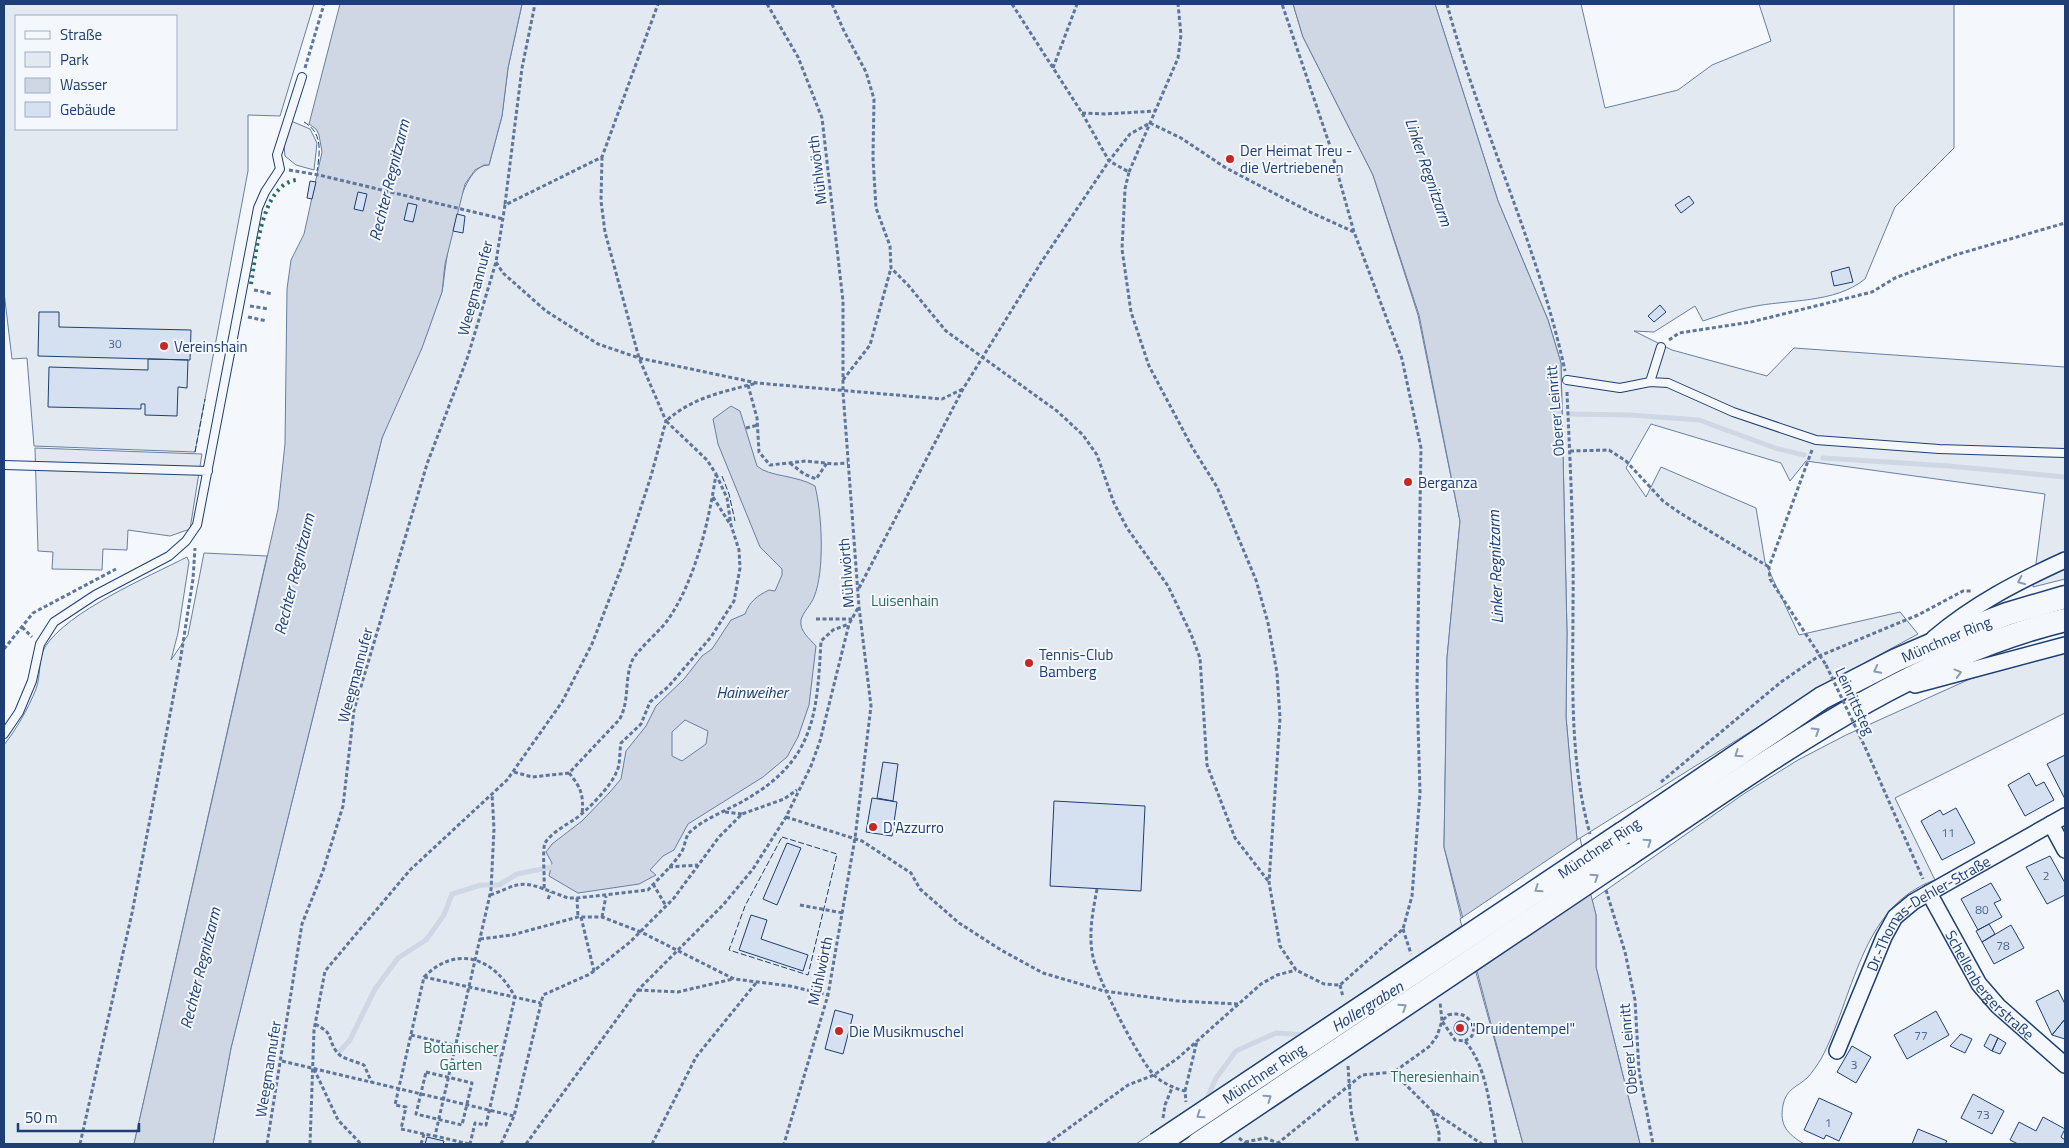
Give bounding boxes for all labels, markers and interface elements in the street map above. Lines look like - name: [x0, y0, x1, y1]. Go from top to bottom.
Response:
- legend: [15, 15, 178, 130]
- text: Straße: [60, 23, 102, 46]
- text: Park: [60, 48, 89, 71]
- text: Wasser: [60, 73, 107, 96]
- text: Gebäude: [60, 98, 116, 121]
- water label: Linker Regnitzarm: [1399, 115, 1459, 230]
- water label: Rechter Regnitzarm: [362, 116, 416, 243]
- street label: Mühlwörth: [801, 134, 833, 206]
- place label: Der Heimat Treu - die Vertriebenen: [1240, 139, 1352, 179]
- marker: Der Heimat Treu - die Vertriebenen: [1224, 153, 1236, 165]
- street label: Weegmannufer: [451, 238, 499, 338]
- house number: 30: [108, 334, 122, 353]
- place label: Vereinshain: [174, 335, 248, 358]
- marker: Vereinshain: [158, 340, 170, 352]
- street label: Oberer Leinritt: [1539, 364, 1570, 458]
- place label: Berganza: [1418, 471, 1478, 494]
- marker: Berganza: [1402, 476, 1414, 488]
- water label: Linker Regnitzarm: [1481, 509, 1509, 624]
- water label: Rechter Regnitzarm: [267, 510, 321, 637]
- street label: Mühlwörth: [832, 537, 860, 609]
- one-way arrow: [2017, 574, 2026, 585]
- park label: Luisenhain: [871, 589, 939, 612]
- street label: Münchner Ring: [1897, 610, 1995, 668]
- street label: Weegmannufer: [331, 625, 379, 725]
- place label: Tennis-Club Bamberg: [1039, 643, 1113, 683]
- marker: Tennis-Club Bamberg: [1023, 657, 1035, 669]
- street label: Leinrittsteg: [1829, 663, 1881, 739]
- one-way arrow: [1873, 664, 1882, 674]
- one-way arrow: [1954, 668, 1963, 679]
- water label: Hainweiher: [716, 680, 790, 704]
- one-way arrow: [1811, 727, 1820, 737]
- one-way arrow: [1734, 748, 1744, 757]
- street label: Münchner Ring: [1553, 812, 1645, 884]
- place label: D'Azzurro: [883, 816, 944, 839]
- marker: D'Azzurro: [867, 821, 879, 833]
- house number: 11: [1941, 823, 1955, 842]
- one-way arrow: [1642, 839, 1651, 848]
- street label: Dr.-Thomas-Dehler-Straße: [1860, 849, 1994, 974]
- house number: 2: [2043, 866, 2049, 885]
- one-way arrow: [1590, 874, 1599, 883]
- one-way arrow: [1535, 883, 1544, 892]
- house number: 80: [1975, 900, 1989, 919]
- water label: Rechter Regnitzarm: [173, 904, 227, 1031]
- street label: Schellenbergerstraße: [1940, 926, 2040, 1045]
- street label: Mühlwörth: [801, 934, 839, 1008]
- house number: 78: [1996, 936, 2010, 955]
- water label: Hollergraben: [1326, 974, 1408, 1038]
- street label: Oberer Leinritt: [1612, 1002, 1643, 1096]
- one-way arrow: [1397, 1004, 1406, 1013]
- place label: "Druidentempel": [1470, 1017, 1575, 1040]
- street label: Weegmannufer: [249, 1019, 287, 1119]
- place label: Die Musikmuschel: [849, 1020, 964, 1043]
- marker: "Druidentempel": [1454, 1022, 1466, 1034]
- marker: Die Musikmuschel: [833, 1025, 845, 1037]
- house number: 77: [1914, 1026, 1928, 1045]
- park label: Botanischer Garten: [423, 1036, 499, 1076]
- street label: Münchner Ring: [1217, 1037, 1310, 1109]
- house number: 3: [1851, 1055, 1857, 1074]
- park label: Theresienhain: [1391, 1065, 1479, 1088]
- one-way arrow: [1262, 1095, 1272, 1104]
- scale bar: [18, 1100, 139, 1132]
- house number: 73: [1976, 1105, 1990, 1124]
- text: 50 m: [25, 1106, 58, 1129]
- one-way arrow: [1196, 1109, 1205, 1118]
- house number: 1: [1825, 1113, 1831, 1132]

